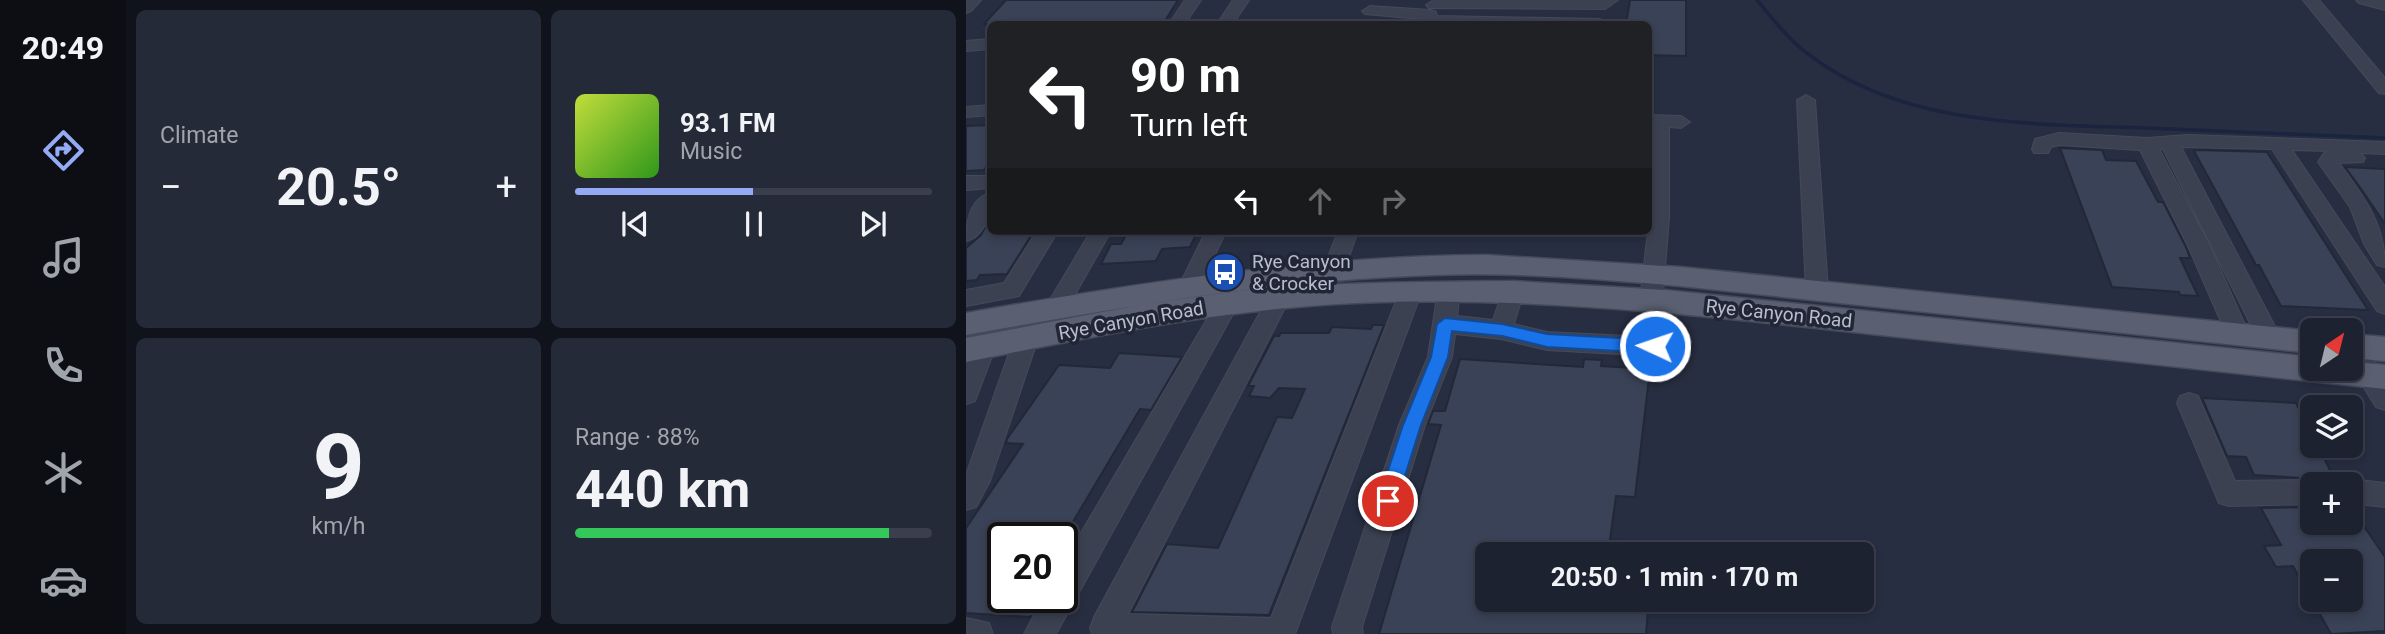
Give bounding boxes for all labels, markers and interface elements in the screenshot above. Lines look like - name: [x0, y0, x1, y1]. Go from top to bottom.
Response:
- text: 20:49: [22, 29, 104, 67]
- text: 90 m: [1130, 47, 1241, 104]
- icon: left: [1015, 49, 1106, 140]
- text: Turn left: [1130, 106, 1248, 144]
- text: 93.1 FM: [680, 108, 776, 138]
- text: Climate: [160, 122, 239, 149]
- icon: directions: [39, 126, 88, 175]
- text: Music: [680, 138, 742, 165]
- text: 20.5°: [276, 157, 401, 218]
- text: −: [160, 165, 182, 209]
- text: +: [495, 165, 517, 209]
- icon: left: [1228, 182, 1266, 220]
- icon: ahead: [1301, 182, 1339, 220]
- icon: right: [1374, 182, 1412, 220]
- icon: previous: [616, 205, 654, 243]
- icon: pause: [735, 205, 773, 243]
- icon: next: [854, 205, 892, 243]
- icon: music: [39, 233, 88, 282]
- place label: Rye Canyon & Crocker: [1252, 250, 1351, 295]
- bus stop icon: Rye Canyon & Crocker: [1204, 251, 1246, 293]
- street label: Rye Canyon Road: [1705, 294, 1853, 333]
- street label: Rye Canyon Road: [1057, 296, 1205, 345]
- position arrow: [1618, 309, 1692, 383]
- north arrow: [2300, 318, 2362, 382]
- map controls: [2300, 318, 2363, 612]
- icon: phone: [39, 341, 88, 390]
- button: layers: [2300, 395, 2363, 458]
- text: 9: [312, 414, 365, 520]
- text: Range · 88%: [575, 424, 700, 451]
- icon: climate: [39, 448, 88, 497]
- text: 440 km: [575, 459, 750, 520]
- pin: [1358, 471, 1418, 531]
- button: +: [2300, 472, 2363, 535]
- icon: arrive: [1369, 482, 1407, 520]
- text: km/h: [312, 513, 366, 540]
- speed limit sign: 20: [987, 522, 1078, 613]
- button: −: [2300, 549, 2363, 612]
- icon: car: [39, 556, 88, 605]
- text: 20:50 · 1 min · 170 m: [1551, 562, 1798, 592]

